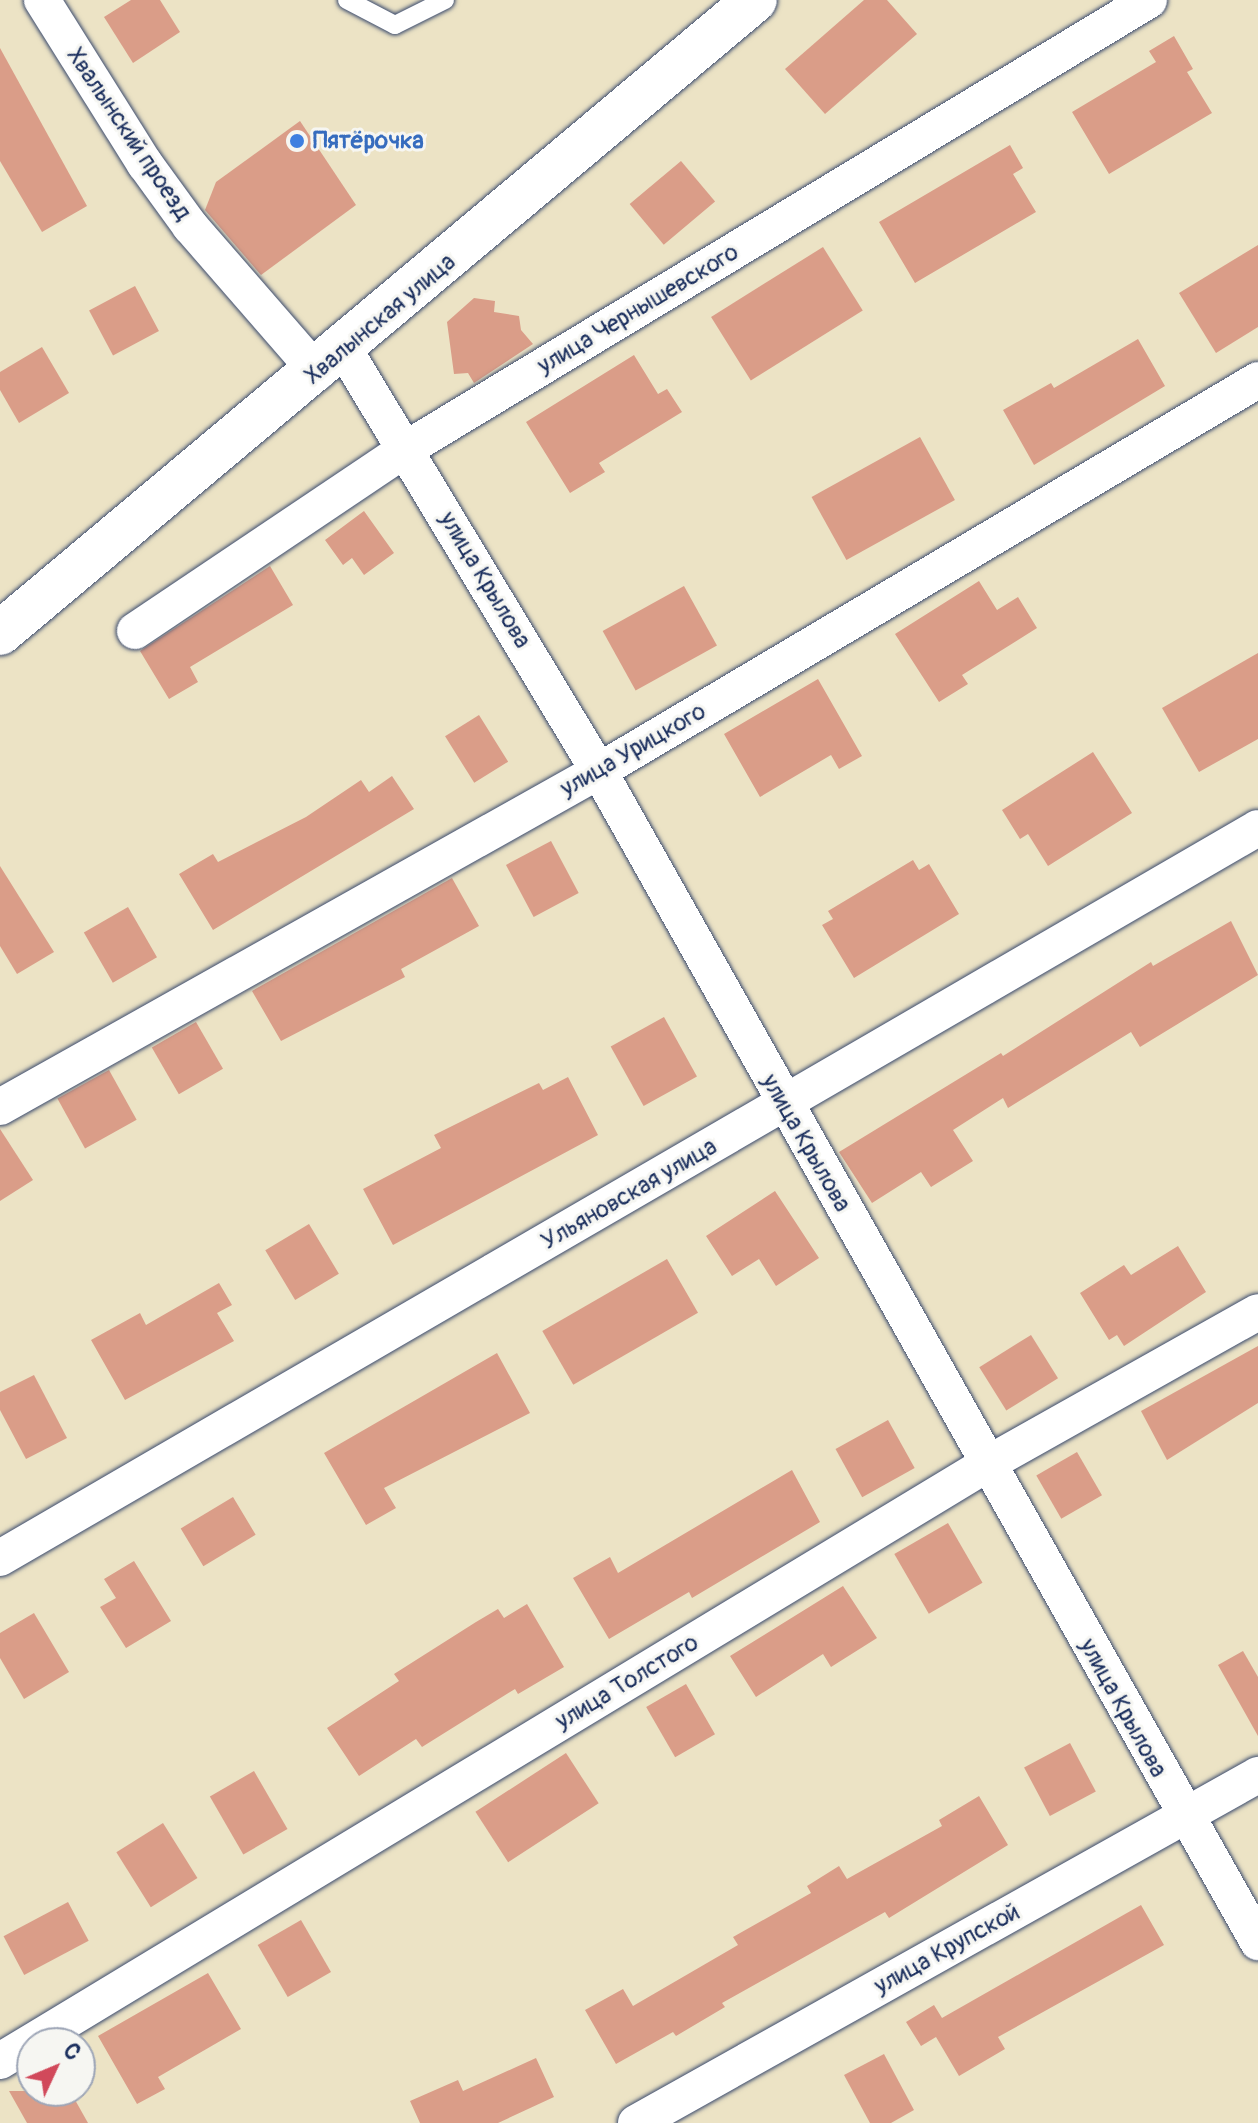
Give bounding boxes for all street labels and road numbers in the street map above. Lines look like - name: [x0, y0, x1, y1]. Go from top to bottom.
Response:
- street label: Хвалынский проезд: [61, 42, 197, 226]
- street label: улица Чернышевского: [532, 238, 744, 380]
- street label: Хвалынская улица: [299, 248, 461, 390]
- street label: улица Крылова: [433, 507, 537, 653]
- street label: улица Урицкого: [555, 697, 711, 803]
- street label: улица Крылова: [755, 1069, 857, 1217]
- street label: Ульяновская улица: [536, 1132, 722, 1256]
- street label: улица Толстого: [550, 1628, 704, 1736]
- street label: улица Крылова: [1073, 1634, 1173, 1782]
- street label: улица Крупской: [869, 1897, 1025, 2001]

